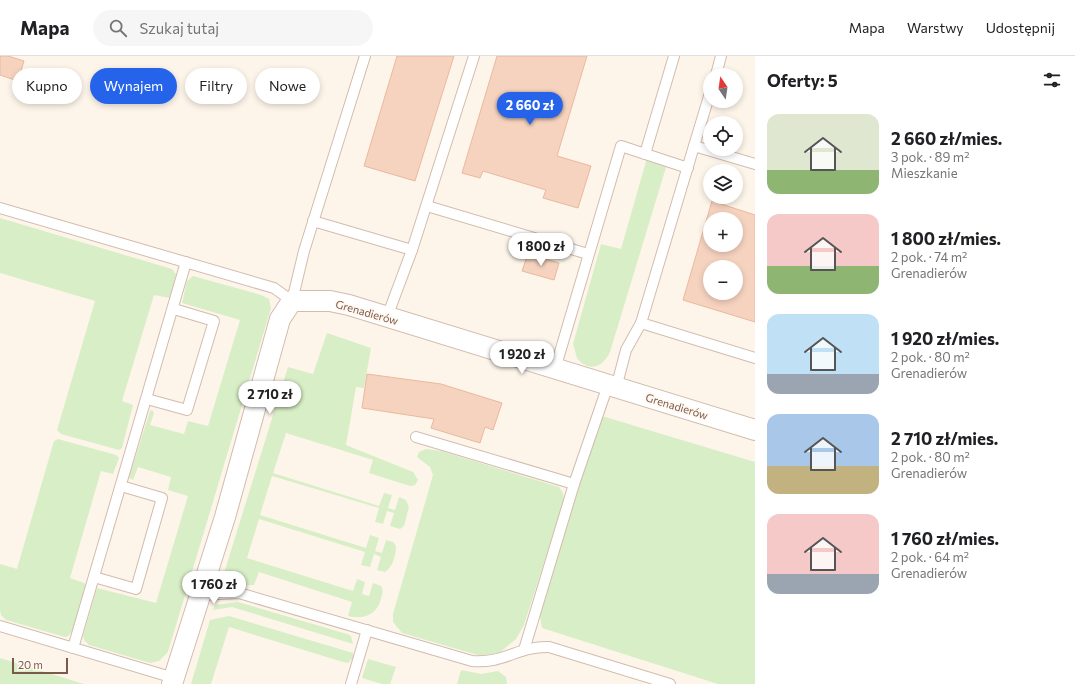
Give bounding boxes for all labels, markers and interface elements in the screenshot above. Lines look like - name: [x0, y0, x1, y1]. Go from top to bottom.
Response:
- search box: [93, 10, 373, 46]
- text: Mapa: [20, 16, 69, 39]
- icon: search: [107, 17, 129, 39]
- text: Szukaj tutaj: [139, 19, 219, 37]
- text: Mapa: [849, 19, 885, 36]
- text: Warstwy: [907, 19, 964, 36]
- text: Udostępnij: [986, 19, 1055, 36]
- chip: Kupno: [12, 68, 82, 104]
- chip: Wynajem: [90, 68, 177, 104]
- chip: Filtry: [185, 68, 247, 104]
- chip: Nowe: [255, 68, 320, 104]
- north arrow: [703, 68, 743, 108]
- map controls: [703, 68, 743, 300]
- icon: filters: [1041, 69, 1063, 91]
- text: Oferty: 5: [767, 70, 838, 91]
- pin: 2 660 zł: [489, 92, 571, 126]
- text: 2 660 zł: [506, 97, 554, 113]
- button: locate: [703, 116, 743, 156]
- text: 2 660 zł/mies.: [891, 128, 1002, 149]
- icon: home: [799, 130, 847, 178]
- text: 3 pok. · 89 m²: [891, 149, 969, 165]
- button: layers: [703, 164, 743, 204]
- text: Mieszkanie: [891, 165, 958, 181]
- button: +: [703, 212, 743, 252]
- text: 1 800 zł/mies.: [891, 228, 1001, 249]
- icon: home: [799, 230, 847, 278]
- pin: 1 800 zł: [500, 233, 582, 267]
- text: 1 800 zł: [517, 238, 565, 254]
- text: 2 pok. · 74 m²: [891, 249, 967, 265]
- button: −: [703, 260, 743, 300]
- text: Grenadierów: [891, 265, 967, 281]
- street label: Grenadierów: [334, 297, 400, 327]
- text: 1 920 zł/mies.: [891, 328, 999, 349]
- icon: home: [799, 330, 847, 378]
- pin: 1 920 zł: [481, 341, 563, 375]
- text: 1 920 zł: [499, 346, 545, 362]
- text: 2 pok. · 80 m²: [891, 349, 970, 365]
- text: Grenadierów: [891, 365, 967, 381]
- pin: 2 710 zł: [229, 381, 311, 415]
- text: 2 710 zł: [247, 386, 293, 402]
- street label: Grenadierów: [644, 390, 710, 422]
- text: 2 710 zł/mies.: [891, 428, 998, 449]
- icon: home: [799, 430, 847, 478]
- text: 2 pok. · 80 m²: [891, 449, 970, 465]
- text: Grenadierów: [891, 465, 967, 481]
- text: 1 760 zł/mies.: [891, 528, 999, 549]
- icon: home: [799, 530, 847, 578]
- text: 2 pok. · 64 m²: [891, 549, 969, 565]
- text: Grenadierów: [891, 565, 967, 581]
- pin: 1 760 zł: [173, 571, 255, 605]
- text: 1 760 zł: [191, 576, 237, 592]
- scale bar: [12, 656, 68, 675]
- text: 20 m: [18, 658, 43, 671]

